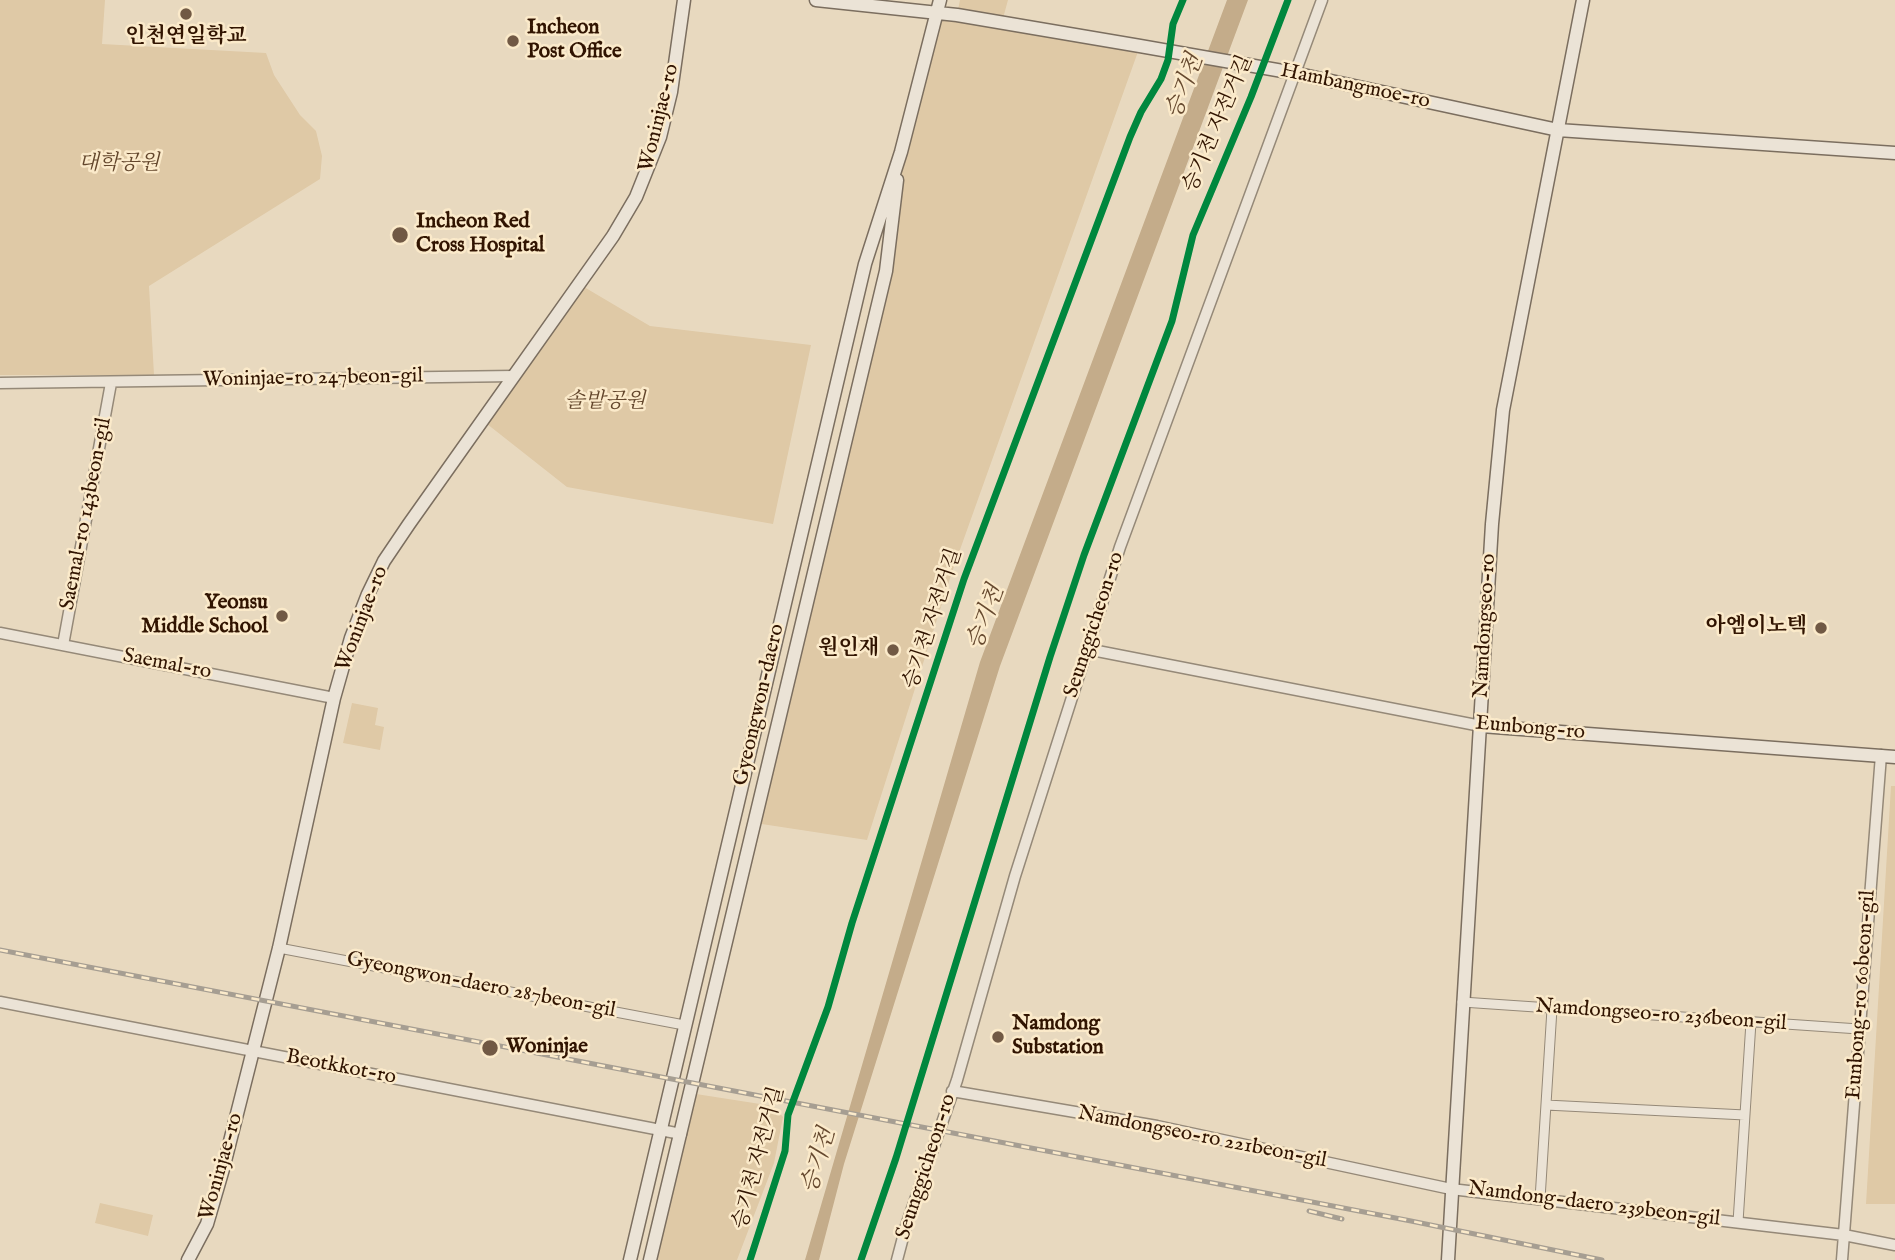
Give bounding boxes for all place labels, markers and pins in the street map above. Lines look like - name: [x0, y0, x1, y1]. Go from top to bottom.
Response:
- marker: 인천연일학교: [178, 6, 194, 22]
- place label: Incheon Post Office: [527, 16, 622, 66]
- place label: 인천연일학교: [125, 25, 247, 51]
- marker: Incheon Post Office: [505, 33, 521, 49]
- place label: Incheon Red Cross Hospital: [416, 210, 545, 260]
- marker: Incheon Red Cross Hospital: [390, 225, 410, 245]
- place label: Yeonsu Middle School: [141, 591, 268, 641]
- marker: Yeonsu Middle School: [274, 608, 290, 624]
- place label: 아엠이노텍: [1706, 615, 1807, 641]
- marker: 아엠이노텍: [1813, 620, 1829, 636]
- place label: 원인재: [818, 637, 879, 663]
- marker: 원인재: [885, 642, 901, 658]
- place label: Namdong Substation: [1012, 1012, 1104, 1062]
- marker: Namdong Substation: [990, 1029, 1006, 1045]
- place label: Woninjae: [506, 1035, 588, 1061]
- marker: Woninjae: [480, 1038, 500, 1058]

